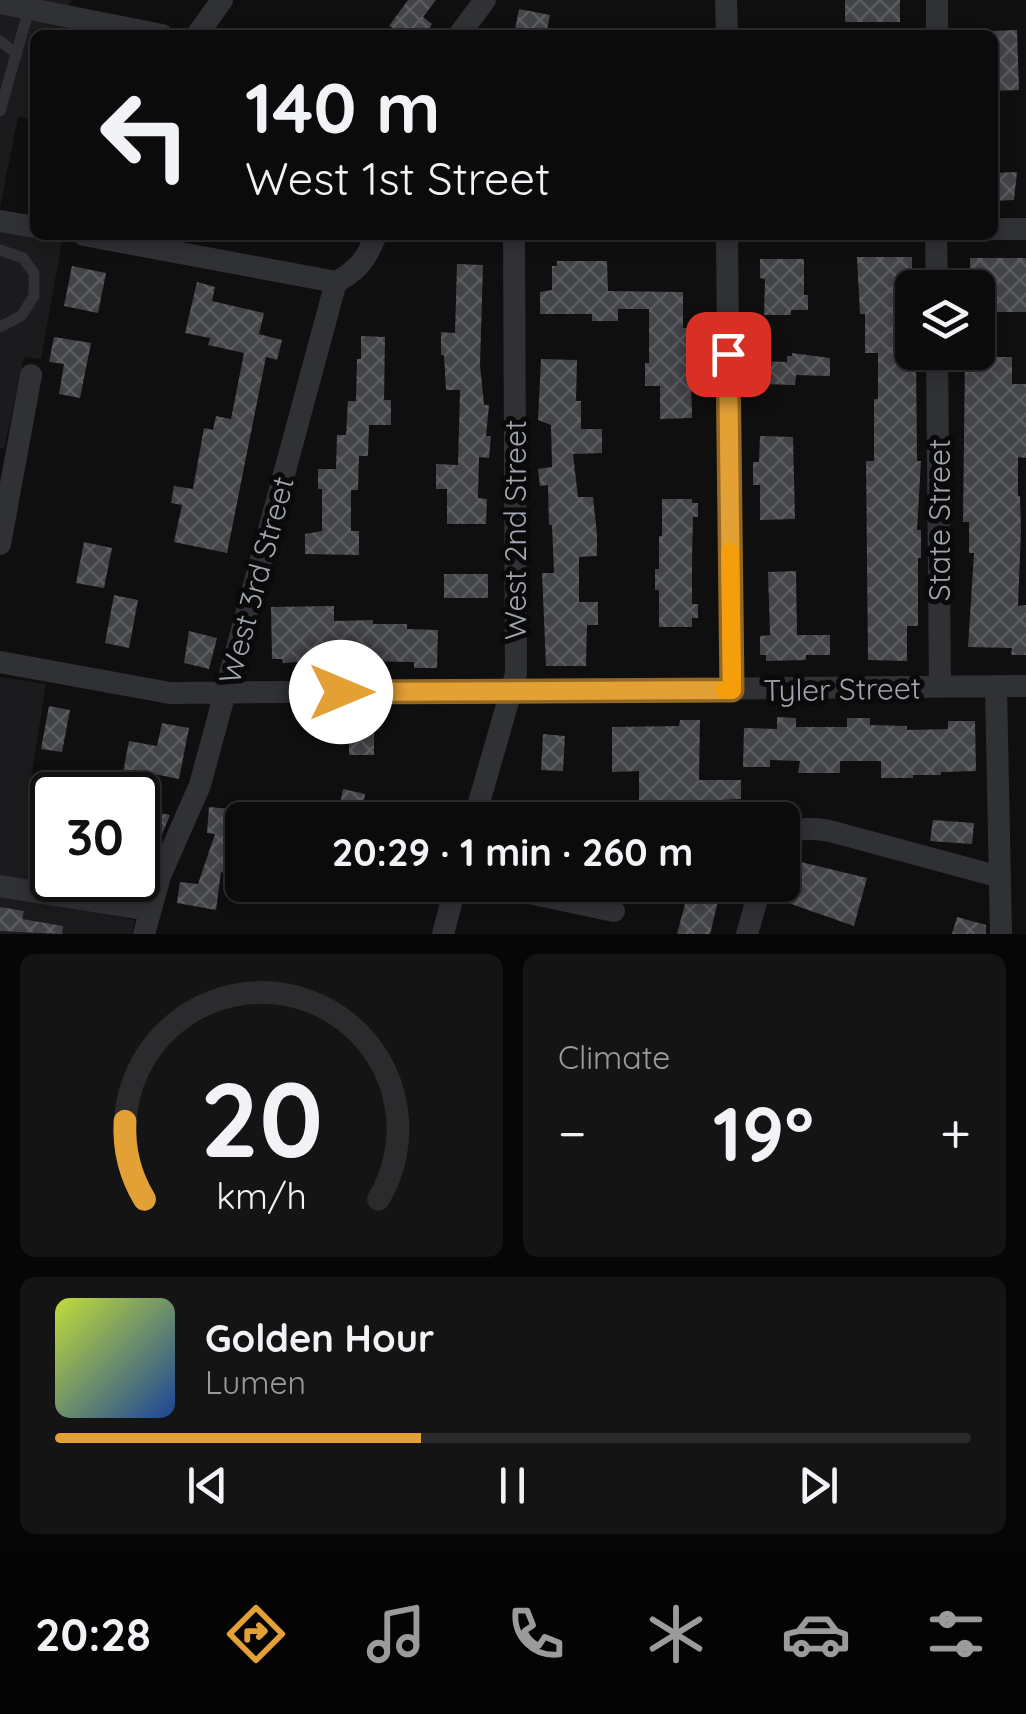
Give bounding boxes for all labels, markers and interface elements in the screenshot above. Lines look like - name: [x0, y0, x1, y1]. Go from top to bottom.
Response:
- text: 140 m: [245, 63, 441, 151]
- icon: left: [80, 70, 210, 200]
- text: West 1st Street: [245, 150, 550, 206]
- map controls: [895, 270, 995, 370]
- button: layers: [895, 270, 995, 370]
- pin: [686, 312, 771, 397]
- icon: arrive: [701, 327, 756, 382]
- street label: West 2nd Street: [496, 420, 534, 640]
- street label: State Street: [920, 439, 958, 601]
- street label: West 3rd Street: [210, 472, 302, 688]
- position arrow: [289, 640, 393, 744]
- street label: Tyler Street: [763, 669, 921, 709]
- speed limit sign: 30: [30, 772, 160, 902]
- text: 20:29 · 1 min · 260 m: [332, 828, 693, 876]
- text: Climate: [558, 1037, 670, 1077]
- text: 20: [200, 1053, 323, 1183]
- text: 19°: [713, 1086, 814, 1180]
- text: −: [558, 1098, 587, 1167]
- text: +: [940, 1098, 971, 1167]
- text: km/h: [216, 1173, 307, 1218]
- text: Golden Hour: [205, 1314, 434, 1362]
- text: Lumen: [205, 1362, 306, 1402]
- icon: previous: [180, 1458, 235, 1513]
- icon: pause: [485, 1458, 540, 1513]
- icon: next: [791, 1458, 846, 1513]
- icon: directions: [221, 1599, 291, 1669]
- icon: music: [361, 1599, 431, 1669]
- icon: phone: [501, 1599, 571, 1669]
- icon: climate: [641, 1599, 711, 1669]
- icon: car: [781, 1599, 851, 1669]
- icon: filters: [921, 1599, 991, 1669]
- text: 20:28: [35, 1606, 151, 1662]

